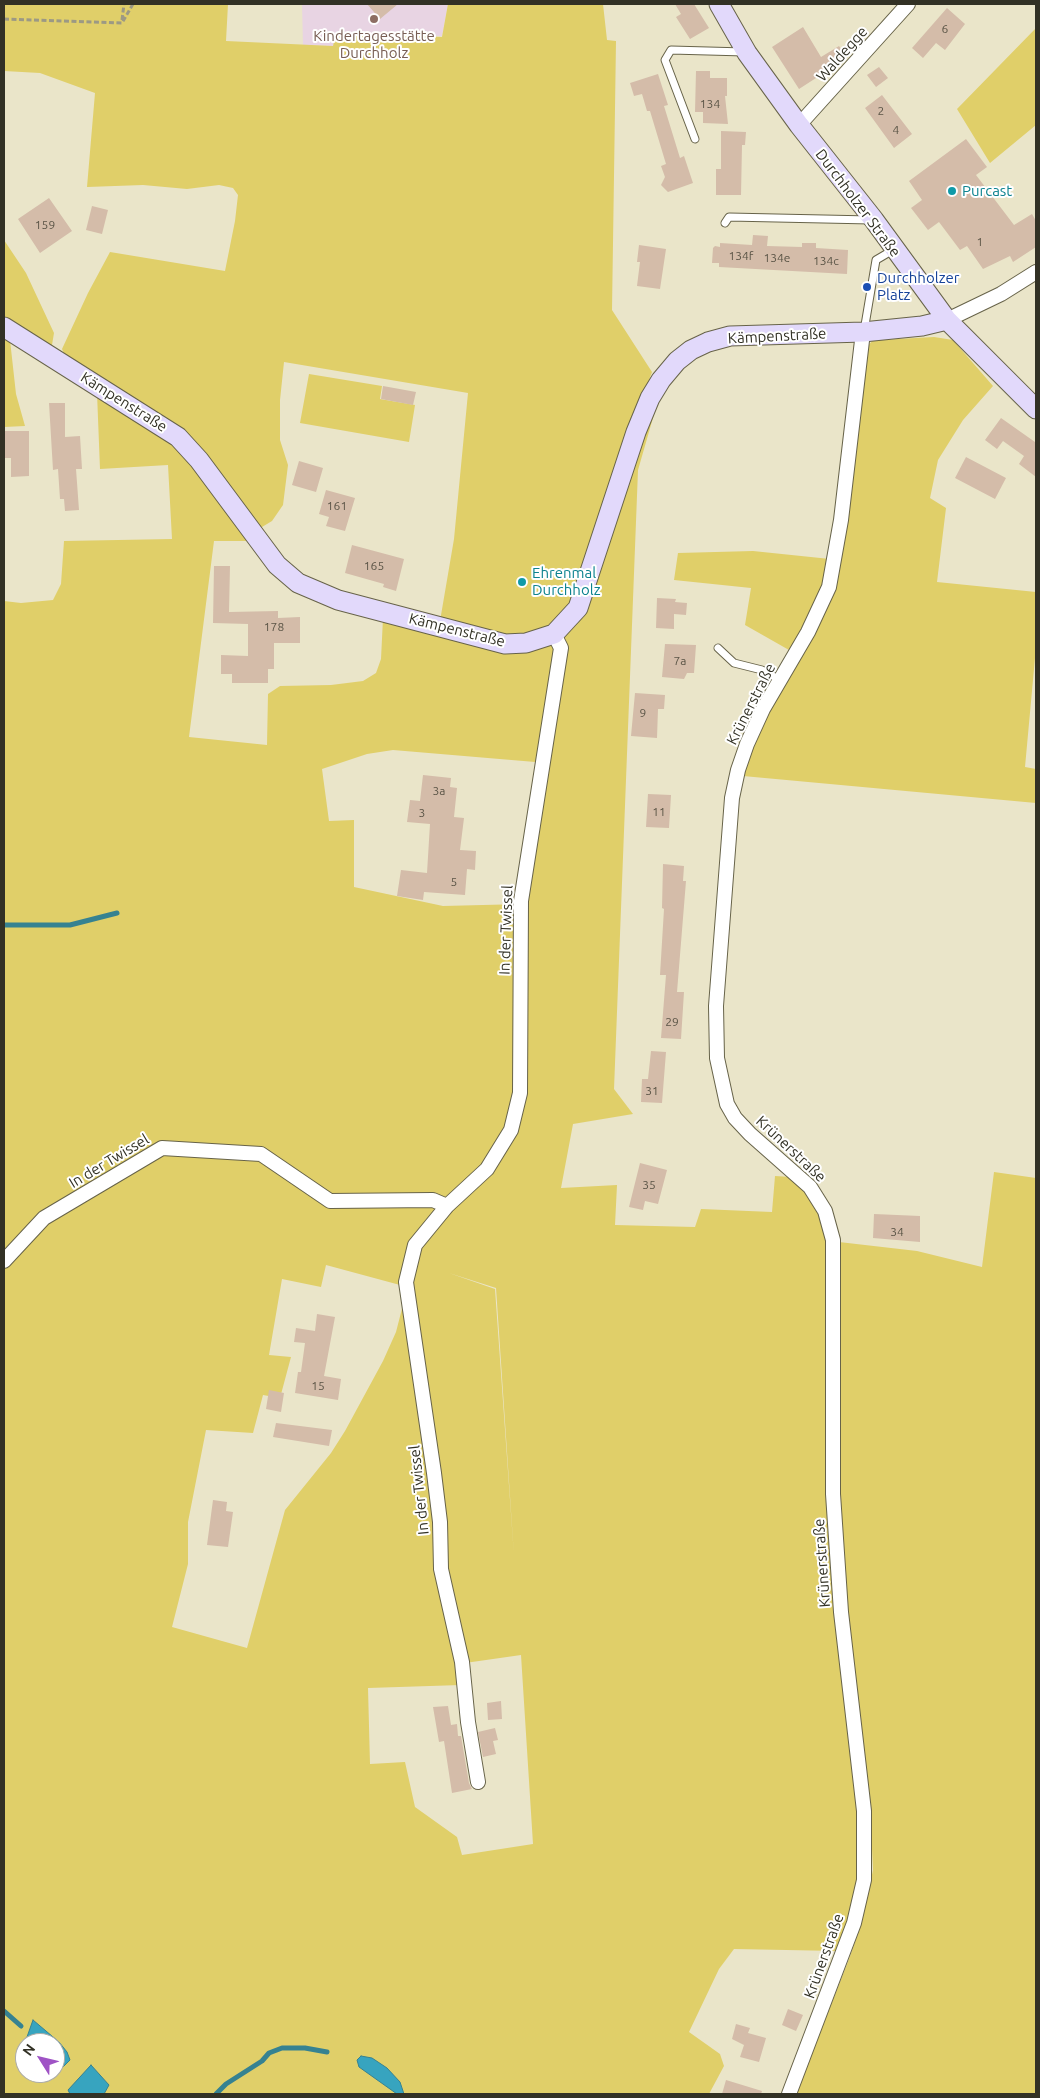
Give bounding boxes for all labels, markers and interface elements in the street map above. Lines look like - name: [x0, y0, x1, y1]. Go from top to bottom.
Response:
- marker: Kindertagesstätte Durchholz: [368, 13, 380, 25]
- house number: 6: [942, 22, 948, 36]
- street label: Waldegge: [813, 23, 871, 85]
- place label: Kindertagesstätte Durchholz: [313, 27, 435, 62]
- house number: 134: [700, 97, 720, 111]
- house number: 2: [878, 104, 884, 118]
- house number: 4: [893, 123, 899, 137]
- street label: Durchholzer Straße: [812, 146, 904, 260]
- place label: Purcast: [962, 182, 1012, 200]
- marker: Purcast: [946, 185, 958, 197]
- house number: 159: [35, 218, 55, 232]
- house number: 1: [977, 235, 983, 249]
- house number: 134f: [729, 249, 753, 263]
- house number: 134e: [764, 251, 790, 265]
- house number: 134c: [813, 254, 839, 268]
- place label: Durchholzer Platz: [877, 269, 959, 304]
- marker: Durchholzer Platz: [861, 281, 873, 293]
- street label: Kämpenstraße: [727, 324, 827, 348]
- street label: Kämpenstraße: [77, 368, 171, 436]
- house number: 161: [327, 499, 347, 513]
- house number: 165: [364, 559, 384, 573]
- place label: Ehrenmal Durchholz: [532, 564, 601, 599]
- marker: Ehrenmal Durchholz: [516, 576, 528, 588]
- street label: Kämpenstraße: [407, 609, 507, 651]
- house number: 178: [264, 620, 284, 634]
- house number: 7a: [674, 654, 686, 668]
- street label: Krünerstraße: [723, 660, 779, 748]
- house number: 9: [640, 706, 646, 720]
- house number: 3a: [433, 784, 445, 798]
- house number: 11: [652, 805, 666, 819]
- house number: 3: [419, 806, 425, 820]
- house number: 5: [451, 875, 457, 889]
- street label: In der Twissel: [495, 885, 517, 975]
- house number: 29: [665, 1015, 679, 1029]
- house number: 31: [645, 1084, 659, 1098]
- street label: Krünerstraße: [752, 1112, 830, 1186]
- street label: In der Twissel: [66, 1130, 152, 1192]
- house number: 35: [642, 1178, 656, 1192]
- house number: 34: [890, 1225, 904, 1239]
- house number: 15: [311, 1379, 325, 1393]
- street label: In der Twissel: [405, 1444, 433, 1536]
- street label: Krünerstraße: [810, 1518, 834, 1608]
- street label: Krünerstraße: [800, 1911, 848, 2001]
- north arrow: [15, 2033, 65, 2083]
- text: N: [19, 2041, 38, 2059]

